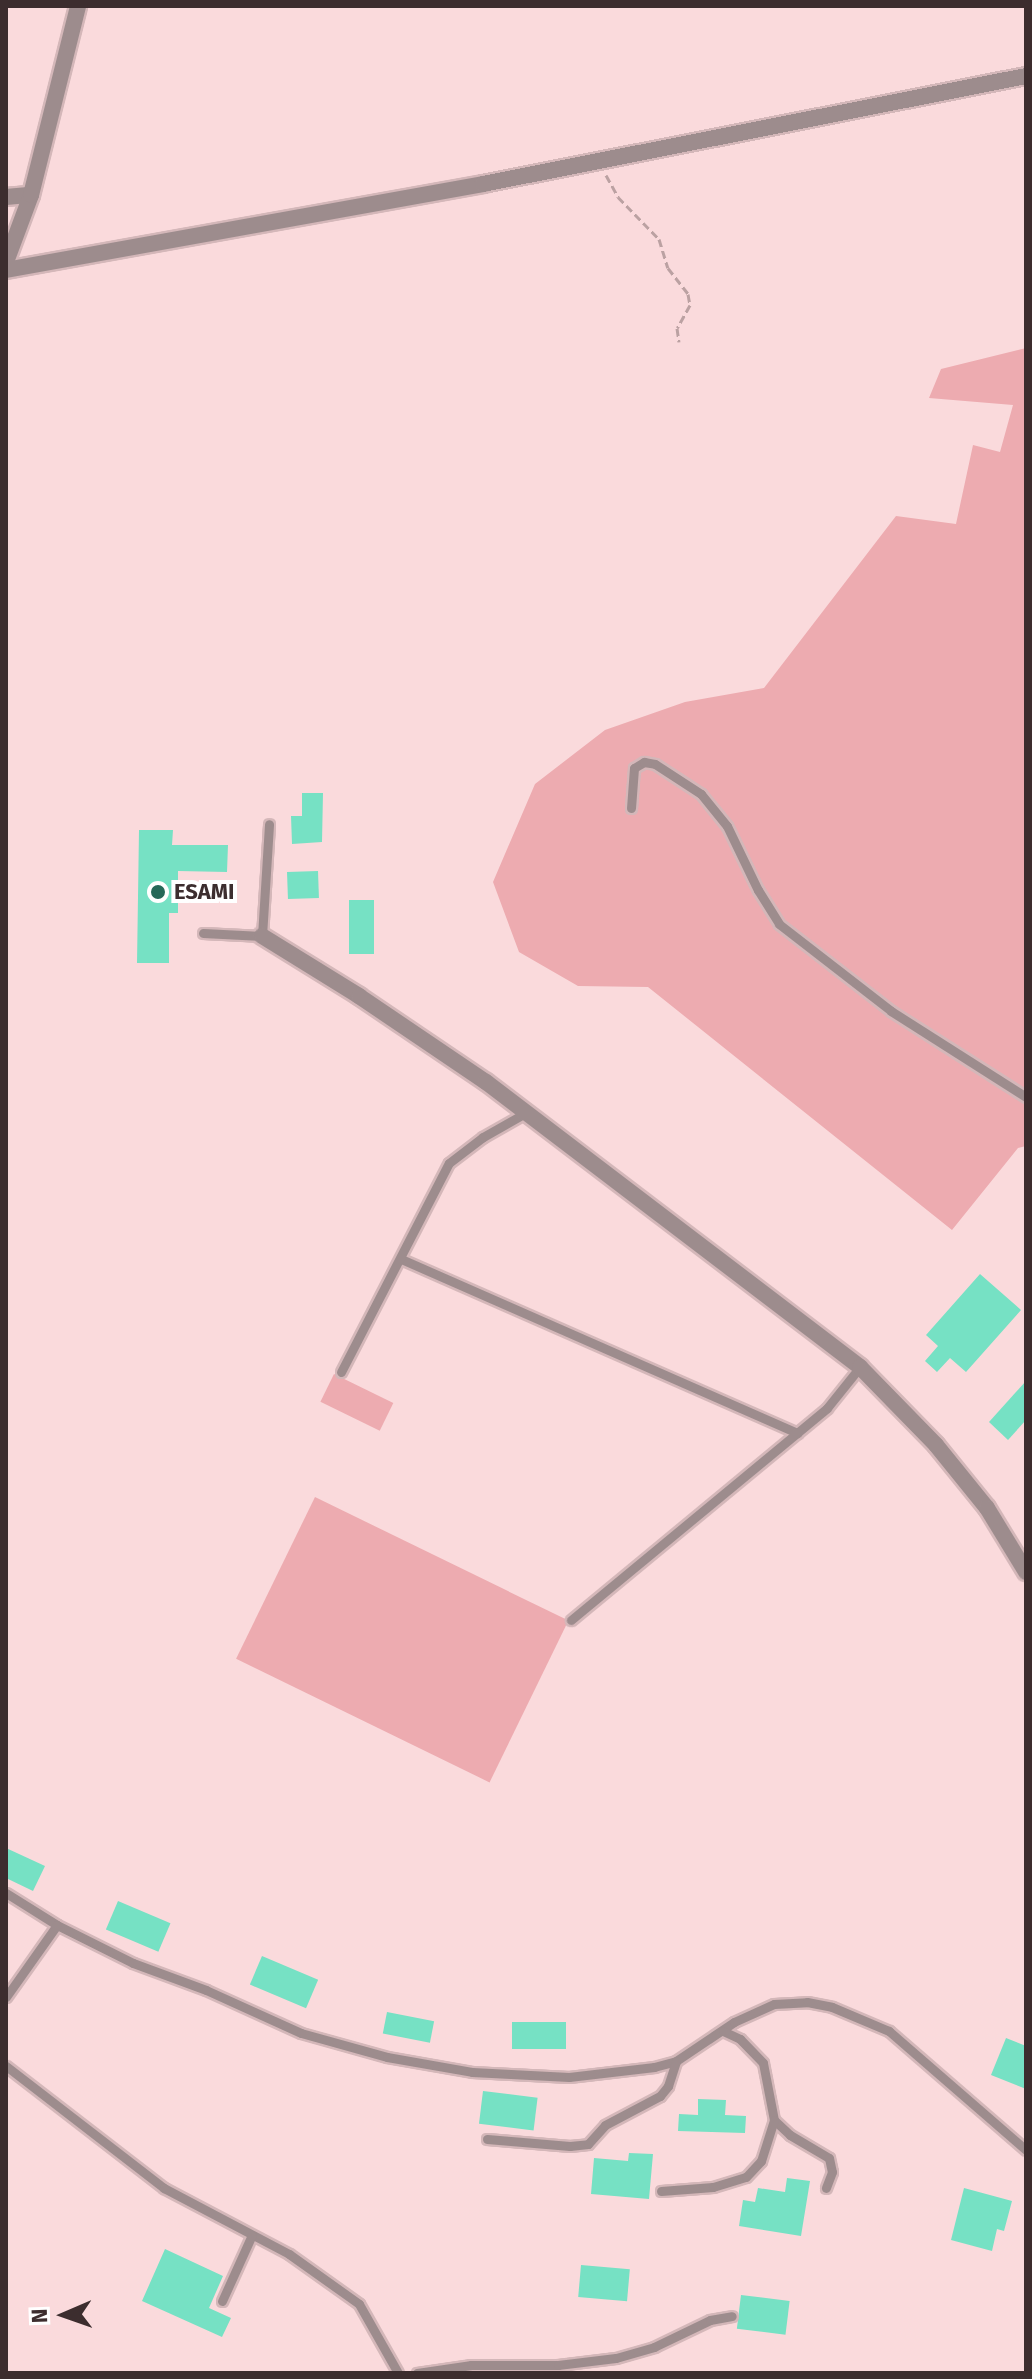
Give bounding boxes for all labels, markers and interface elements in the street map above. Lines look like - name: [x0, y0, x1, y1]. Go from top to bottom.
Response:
- place label: ESAMI: [174, 879, 235, 905]
- marker: ESAMI: [149, 883, 167, 901]
- north arrow: [24, 2275, 104, 2355]
- text: N: [26, 2308, 53, 2324]

